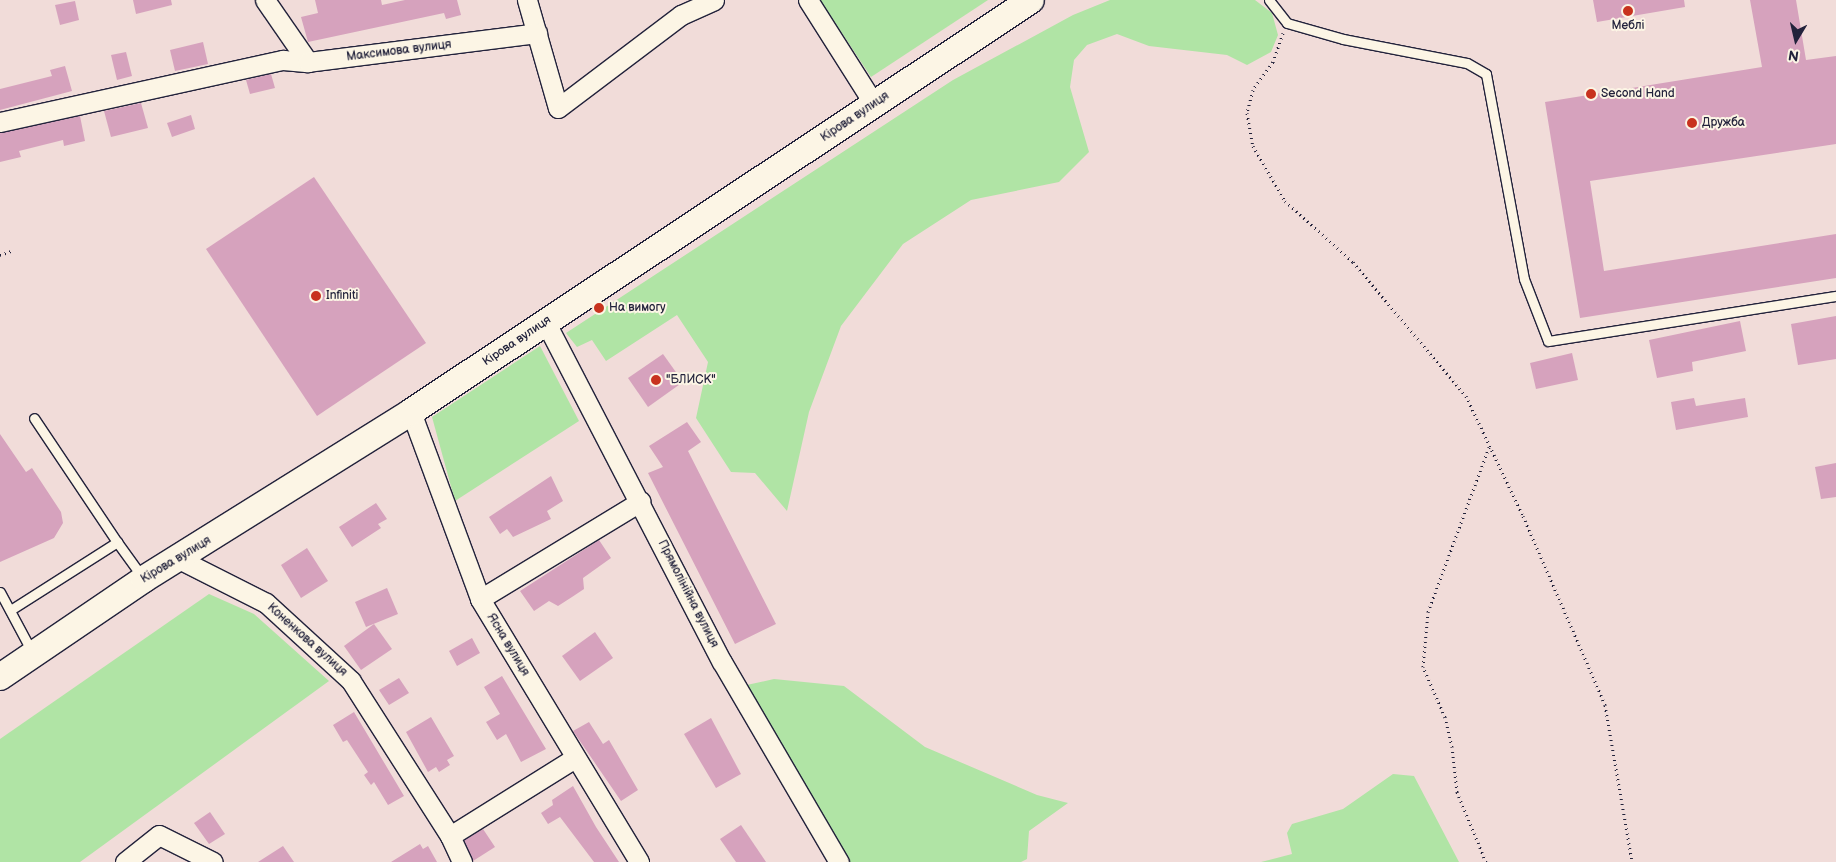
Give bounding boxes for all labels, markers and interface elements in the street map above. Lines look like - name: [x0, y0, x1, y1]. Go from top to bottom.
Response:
- marker: Меблі: [1622, 5, 1634, 17]
- north arrow: [1771, 15, 1821, 65]
- place label: Меблі: [1611, 19, 1645, 33]
- street label: Максимова вулиця: [346, 37, 452, 65]
- text: N: [1787, 46, 1800, 65]
- place label: Second Hand: [1601, 87, 1675, 101]
- marker: Second Hand: [1585, 88, 1597, 100]
- street label: Кірова вулиця: [818, 89, 892, 145]
- place label: Дружба: [1702, 116, 1745, 130]
- marker: Дружба: [1686, 117, 1698, 129]
- place label: Infiniti: [326, 289, 358, 303]
- marker: Infiniti: [310, 290, 322, 302]
- place label: На вимогу: [609, 301, 666, 315]
- marker: На вимогу: [593, 302, 605, 314]
- street label: Кірова вулиця: [480, 313, 554, 369]
- place label: "БЛИСК": [666, 373, 716, 387]
- marker: "БЛИСК": [650, 374, 662, 386]
- street label: Кірова вулиця: [138, 533, 214, 587]
- street label: Прямолінійна вулиця: [655, 538, 721, 650]
- street label: Коненкова вулиця: [264, 600, 350, 680]
- street label: Ясна вулиця: [484, 611, 532, 679]

